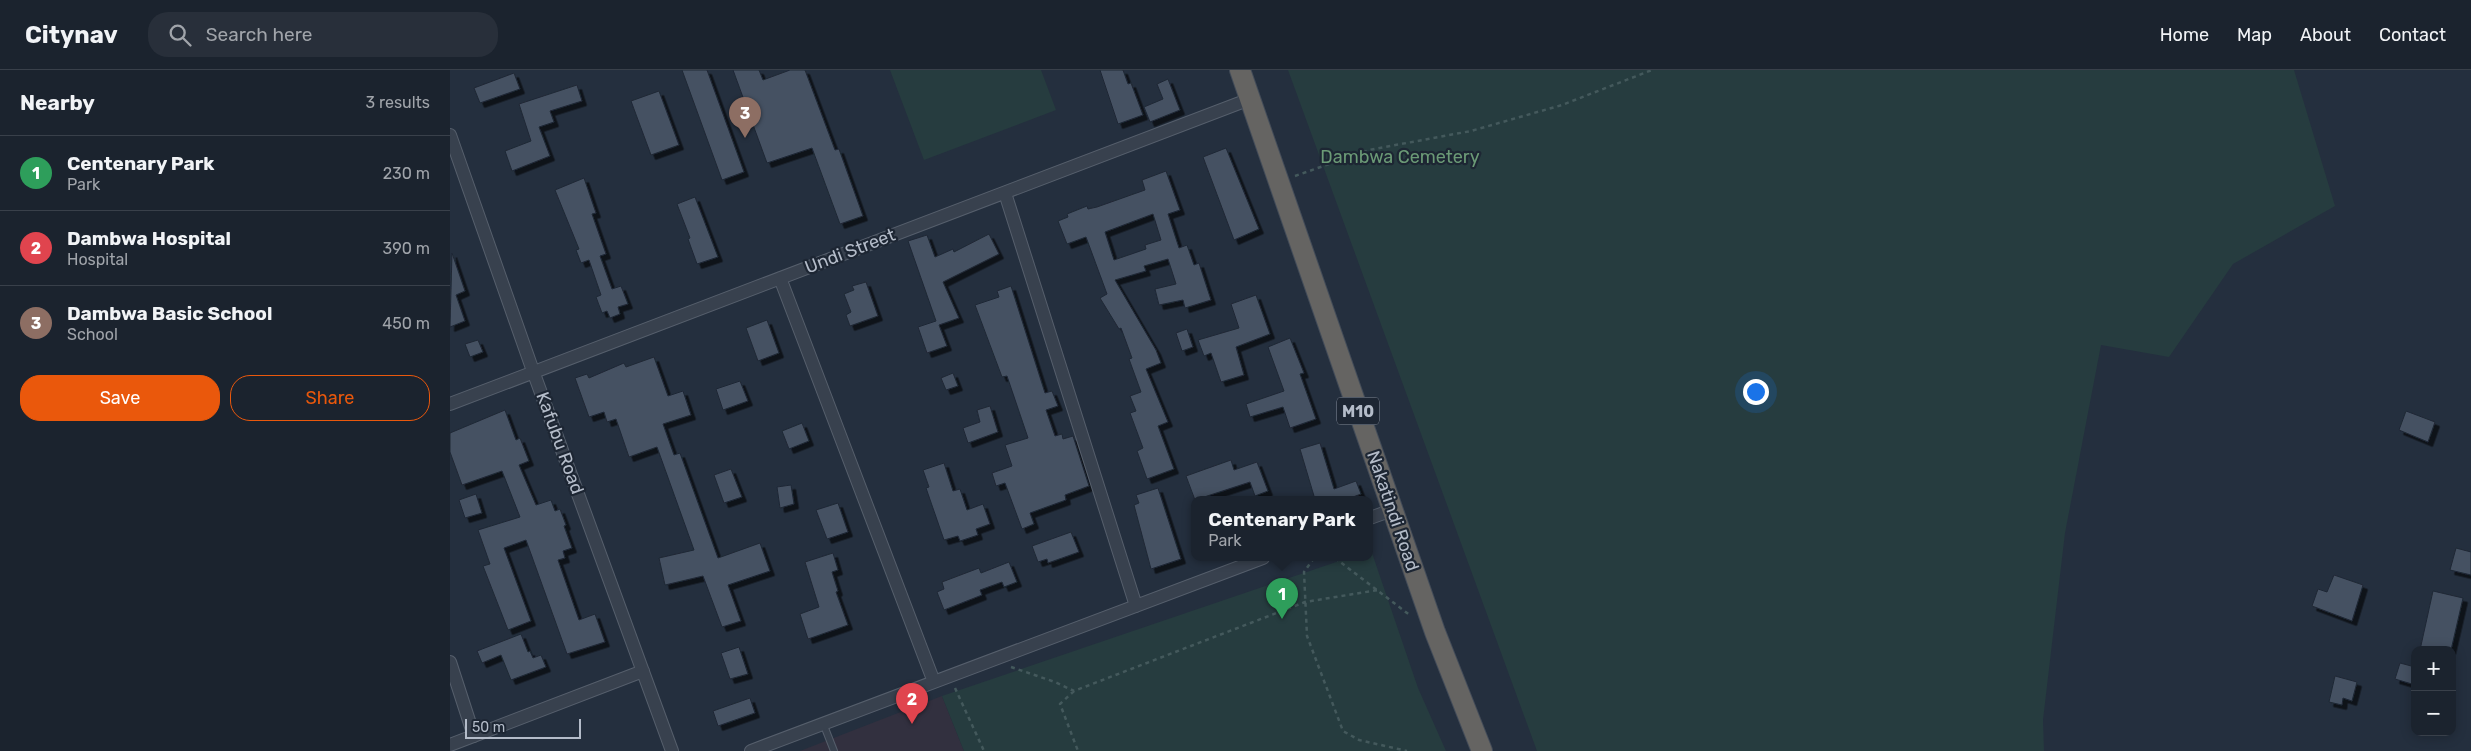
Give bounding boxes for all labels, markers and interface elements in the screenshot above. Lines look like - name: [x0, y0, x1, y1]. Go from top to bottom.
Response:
- search box: [148, 12, 498, 57]
- text: Citynav: [25, 21, 118, 49]
- icon: search: [166, 21, 194, 49]
- text: Search here: [206, 23, 312, 46]
- text: Home: [2160, 24, 2209, 46]
- text: Map: [2237, 24, 2272, 46]
- text: About: [2300, 24, 2351, 46]
- text: Contact: [2379, 24, 2446, 46]
- text: Nearby: [20, 90, 95, 115]
- text: 3 results: [365, 93, 430, 112]
- pin: 3: [729, 97, 761, 138]
- park label: Dambwa Cemetery: [1320, 146, 1480, 168]
- text: Centenary Park: [67, 152, 214, 175]
- text: 1: [32, 164, 40, 183]
- text: 230 m: [383, 164, 430, 183]
- text: Park: [67, 175, 100, 194]
- street label: Undi Street: [802, 224, 898, 278]
- text: Dambwa Hospital: [67, 227, 231, 250]
- text: 2: [31, 239, 41, 258]
- text: 390 m: [383, 239, 430, 258]
- text: Hospital: [67, 250, 128, 269]
- text: Dambwa Basic School: [67, 302, 272, 325]
- text: 3: [31, 314, 41, 333]
- text: 450 m: [382, 314, 430, 333]
- text: School: [67, 325, 118, 344]
- button: Save: [20, 375, 220, 421]
- button: Share: [230, 375, 430, 421]
- your location: [1743, 379, 1769, 405]
- street label: Kafubu Road: [531, 389, 589, 497]
- road number: M10: [1337, 398, 1379, 424]
- street label: Nakatindi Road: [1362, 448, 1424, 574]
- popup: [1191, 496, 1373, 561]
- text: Centenary Park: [1208, 508, 1356, 531]
- text: Park: [1208, 531, 1242, 550]
- pin: 1: [1266, 578, 1298, 619]
- map controls: [2411, 646, 2456, 736]
- button: +: [2411, 646, 2456, 691]
- pin: 2: [896, 683, 928, 724]
- button: −: [2411, 691, 2456, 736]
- scale bar: [465, 716, 581, 739]
- text: 50 m: [472, 719, 505, 736]

